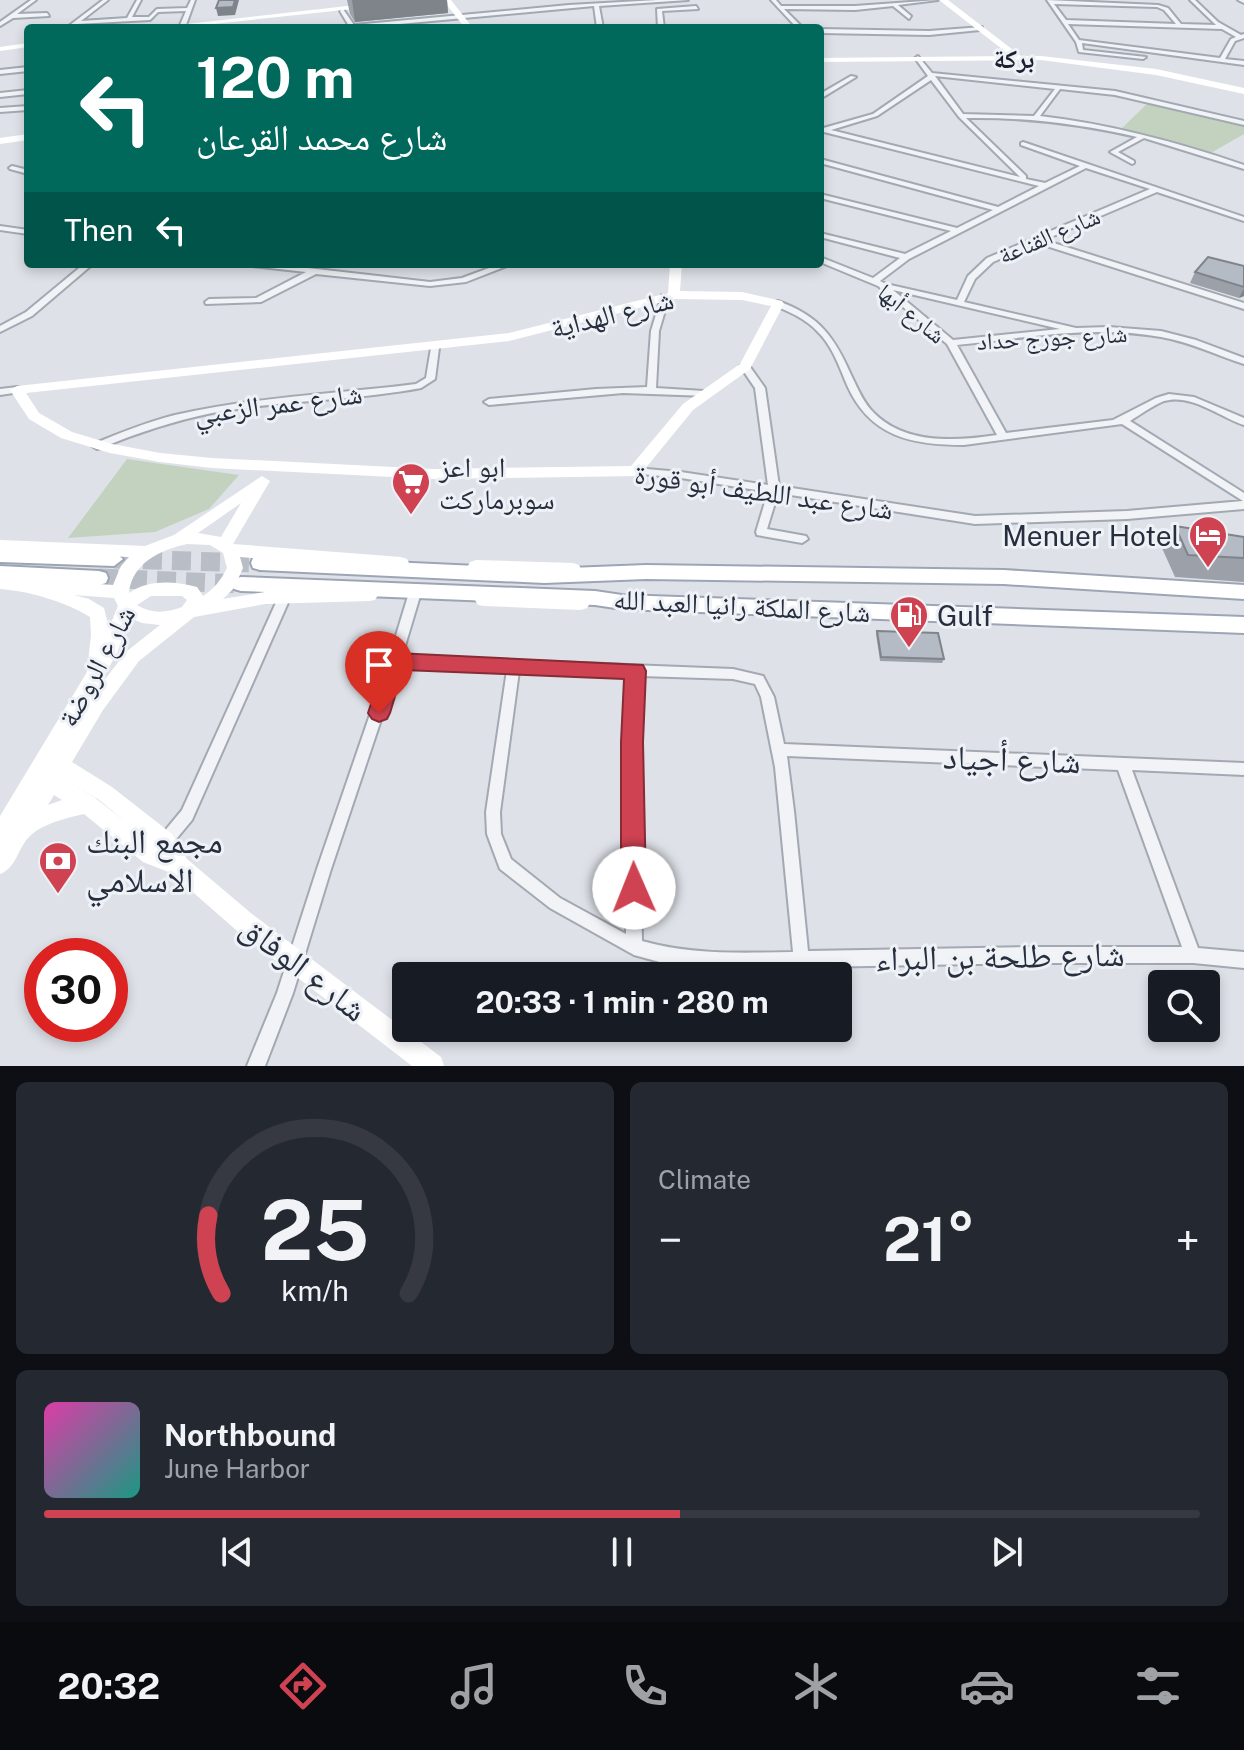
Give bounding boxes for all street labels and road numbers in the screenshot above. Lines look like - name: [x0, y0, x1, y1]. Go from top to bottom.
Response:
- street label: شارع القناعة: [994, 201, 1105, 271]
- street label: شارع أبها: [871, 277, 952, 350]
- street label: شارع الهداية: [547, 282, 677, 346]
- street label: شارع جورج حداد: [976, 319, 1128, 357]
- street label: شارع عمر الزعبي: [192, 376, 365, 437]
- street label: شارع عبد اللطيف أبو قورة: [632, 457, 895, 527]
- street label: شارع الملكة رانيا العبد الله: [613, 582, 871, 630]
- street label: شارع الروضة: [51, 600, 143, 733]
- street label: شارع أجياد: [943, 737, 1081, 783]
- street label: شارع الوفاق: [232, 906, 375, 1031]
- street label: شارع طلحة بن البراء: [875, 934, 1125, 980]

